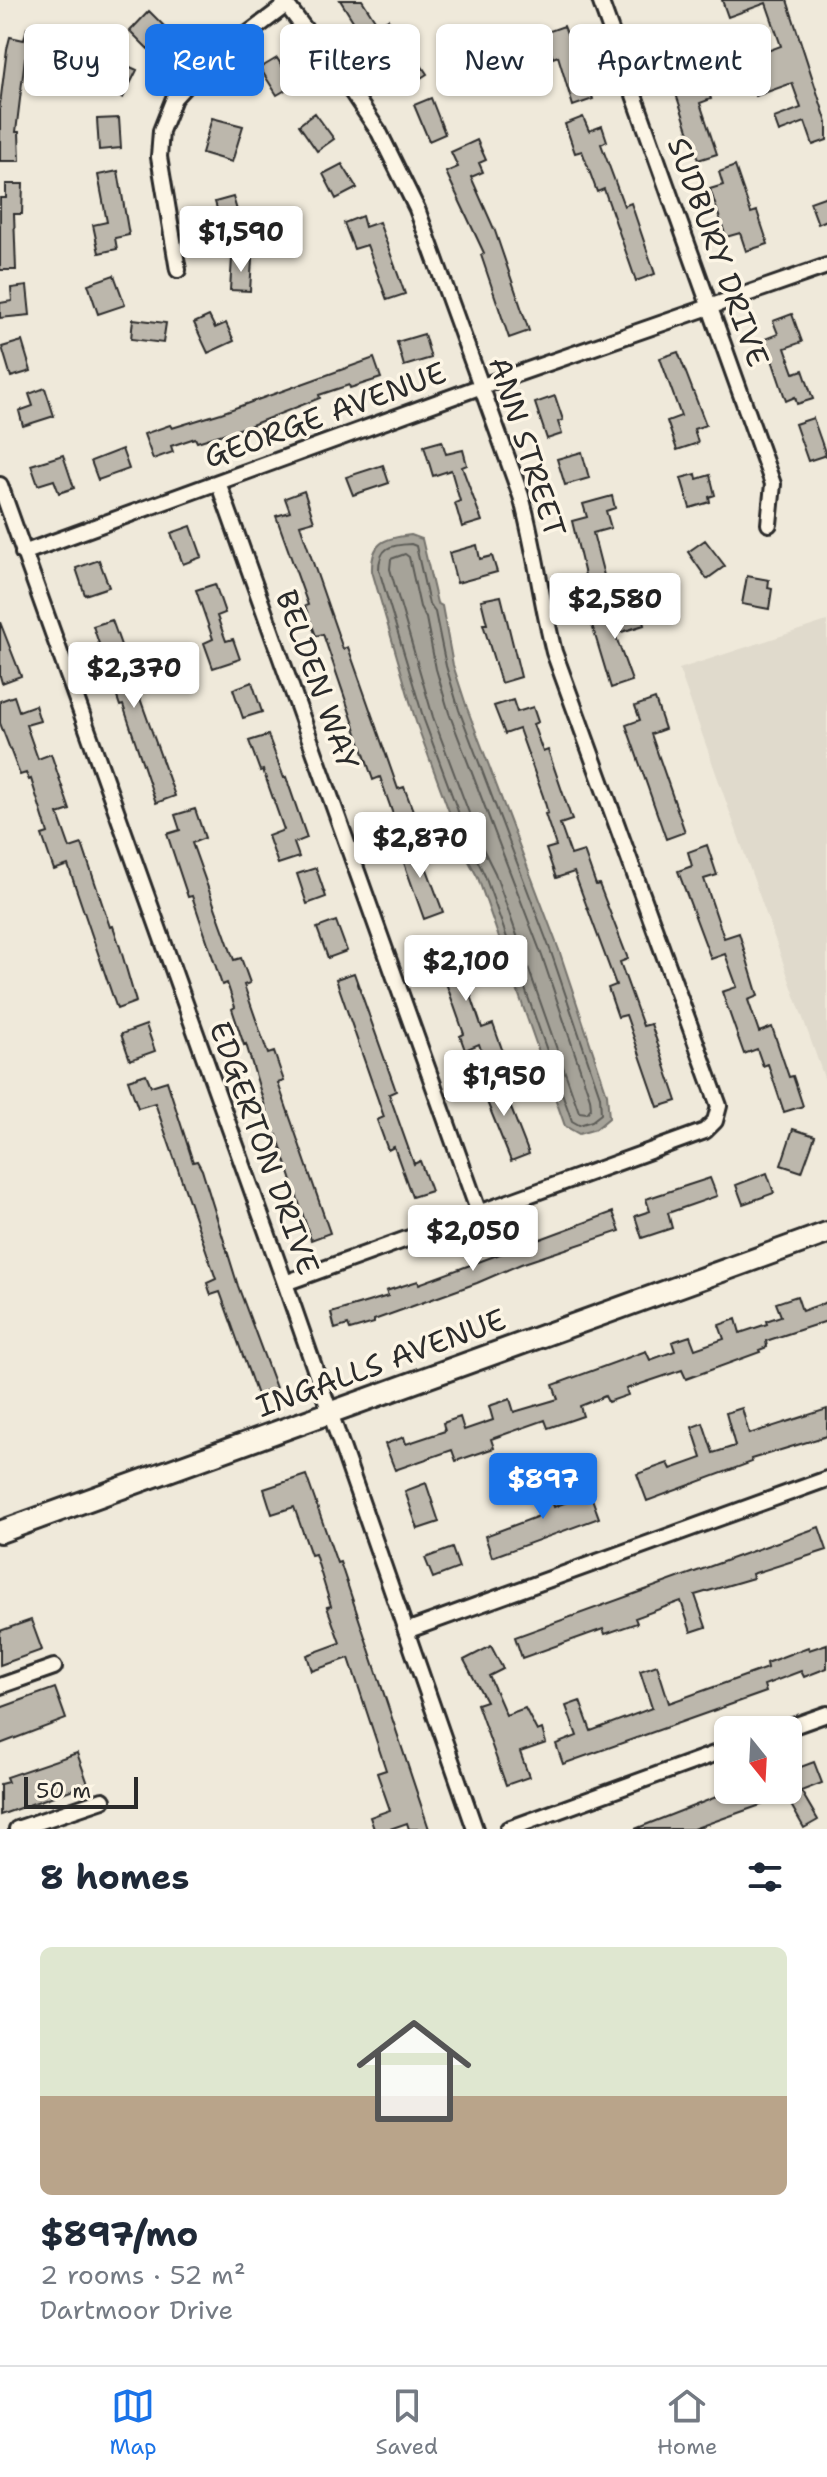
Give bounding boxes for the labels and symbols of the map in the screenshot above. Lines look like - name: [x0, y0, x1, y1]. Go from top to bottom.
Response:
- street label: SUDBURY DRIVE: [658, 131, 779, 372]
- pin: $1,590: [176, 206, 306, 274]
- street label: ANN STREET: [479, 351, 576, 542]
- street label: GEORGE AVENUE: [198, 352, 451, 477]
- pin: $2,580: [550, 573, 680, 641]
- street label: BELDEN WAY: [266, 584, 369, 776]
- pin: $2,370: [69, 642, 199, 710]
- pin: $2,870: [355, 812, 485, 880]
- pin: $2,100: [401, 935, 531, 1003]
- street label: EDGERTON DRIVE: [200, 1015, 329, 1280]
- pin: $1,950: [439, 1050, 569, 1118]
- pin: $2,050: [408, 1205, 538, 1273]
- street label: INGALLS AVENUE: [250, 1298, 511, 1427]
- pin: $897: [496, 1453, 590, 1521]
- north arrow: [714, 1716, 802, 1804]
- scale bar: [24, 1773, 138, 1809]

